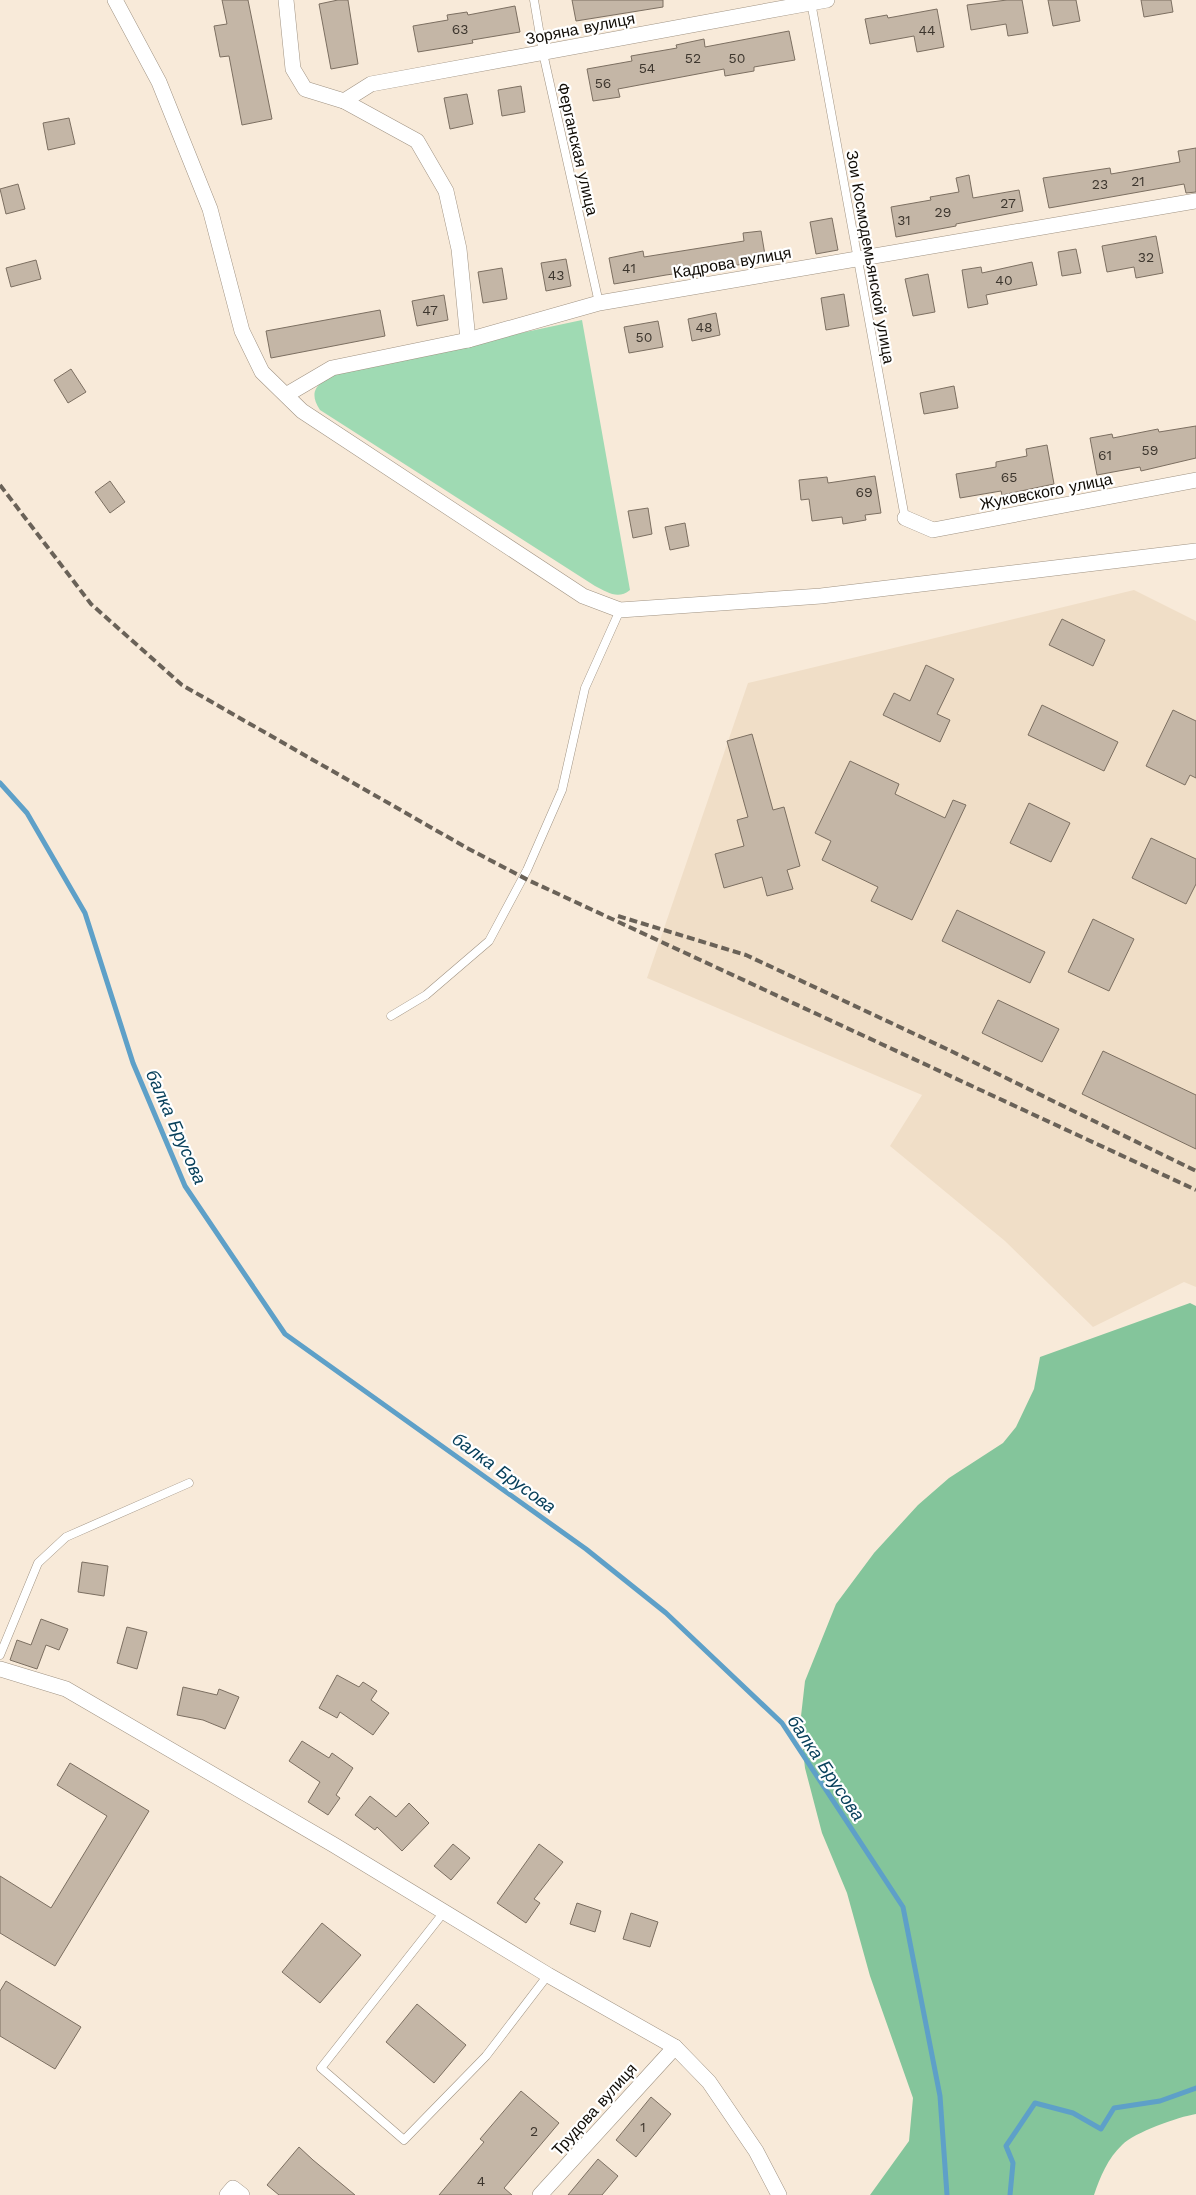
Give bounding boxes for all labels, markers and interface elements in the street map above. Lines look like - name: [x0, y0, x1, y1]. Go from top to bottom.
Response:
- street label: Зоряна вулиця: [524, 9, 636, 48]
- house number: 63: [452, 21, 468, 37]
- house number: 44: [918, 22, 936, 38]
- house number: 52: [685, 50, 701, 66]
- house number: 50: [729, 50, 745, 66]
- house number: 54: [639, 60, 655, 76]
- house number: 56: [595, 75, 611, 91]
- street label: Ферганская улица: [553, 81, 602, 217]
- street label: Зои Космодемьянской улица: [842, 149, 899, 365]
- house number: 21: [1131, 173, 1145, 189]
- house number: 23: [1092, 176, 1108, 192]
- house number: 27: [1000, 195, 1016, 211]
- house number: 29: [935, 204, 951, 220]
- house number: 31: [897, 212, 911, 228]
- street label: Кадрова вулиця: [671, 243, 793, 282]
- house number: 32: [1138, 249, 1154, 265]
- house number: 41: [622, 260, 636, 276]
- house number: 43: [548, 267, 564, 283]
- house number: 40: [995, 272, 1013, 288]
- house number: 47: [422, 302, 438, 318]
- house number: 48: [695, 319, 713, 335]
- house number: 50: [636, 329, 652, 345]
- house number: 59: [1142, 442, 1158, 458]
- house number: 61: [1098, 447, 1112, 463]
- street label: Жуковского улица: [978, 469, 1114, 514]
- house number: 65: [1001, 469, 1017, 485]
- house number: 69: [855, 484, 873, 500]
- water label: балка Брусова: [142, 1066, 211, 1187]
- water label: балка Брусова: [448, 1428, 560, 1517]
- water label: балка Брусова: [783, 1711, 869, 1824]
- street label: Трудова вулиця: [548, 2059, 641, 2159]
- house number: 1: [640, 2119, 646, 2135]
- house number: 2: [530, 2123, 538, 2139]
- house number: 4: [477, 2173, 485, 2189]

